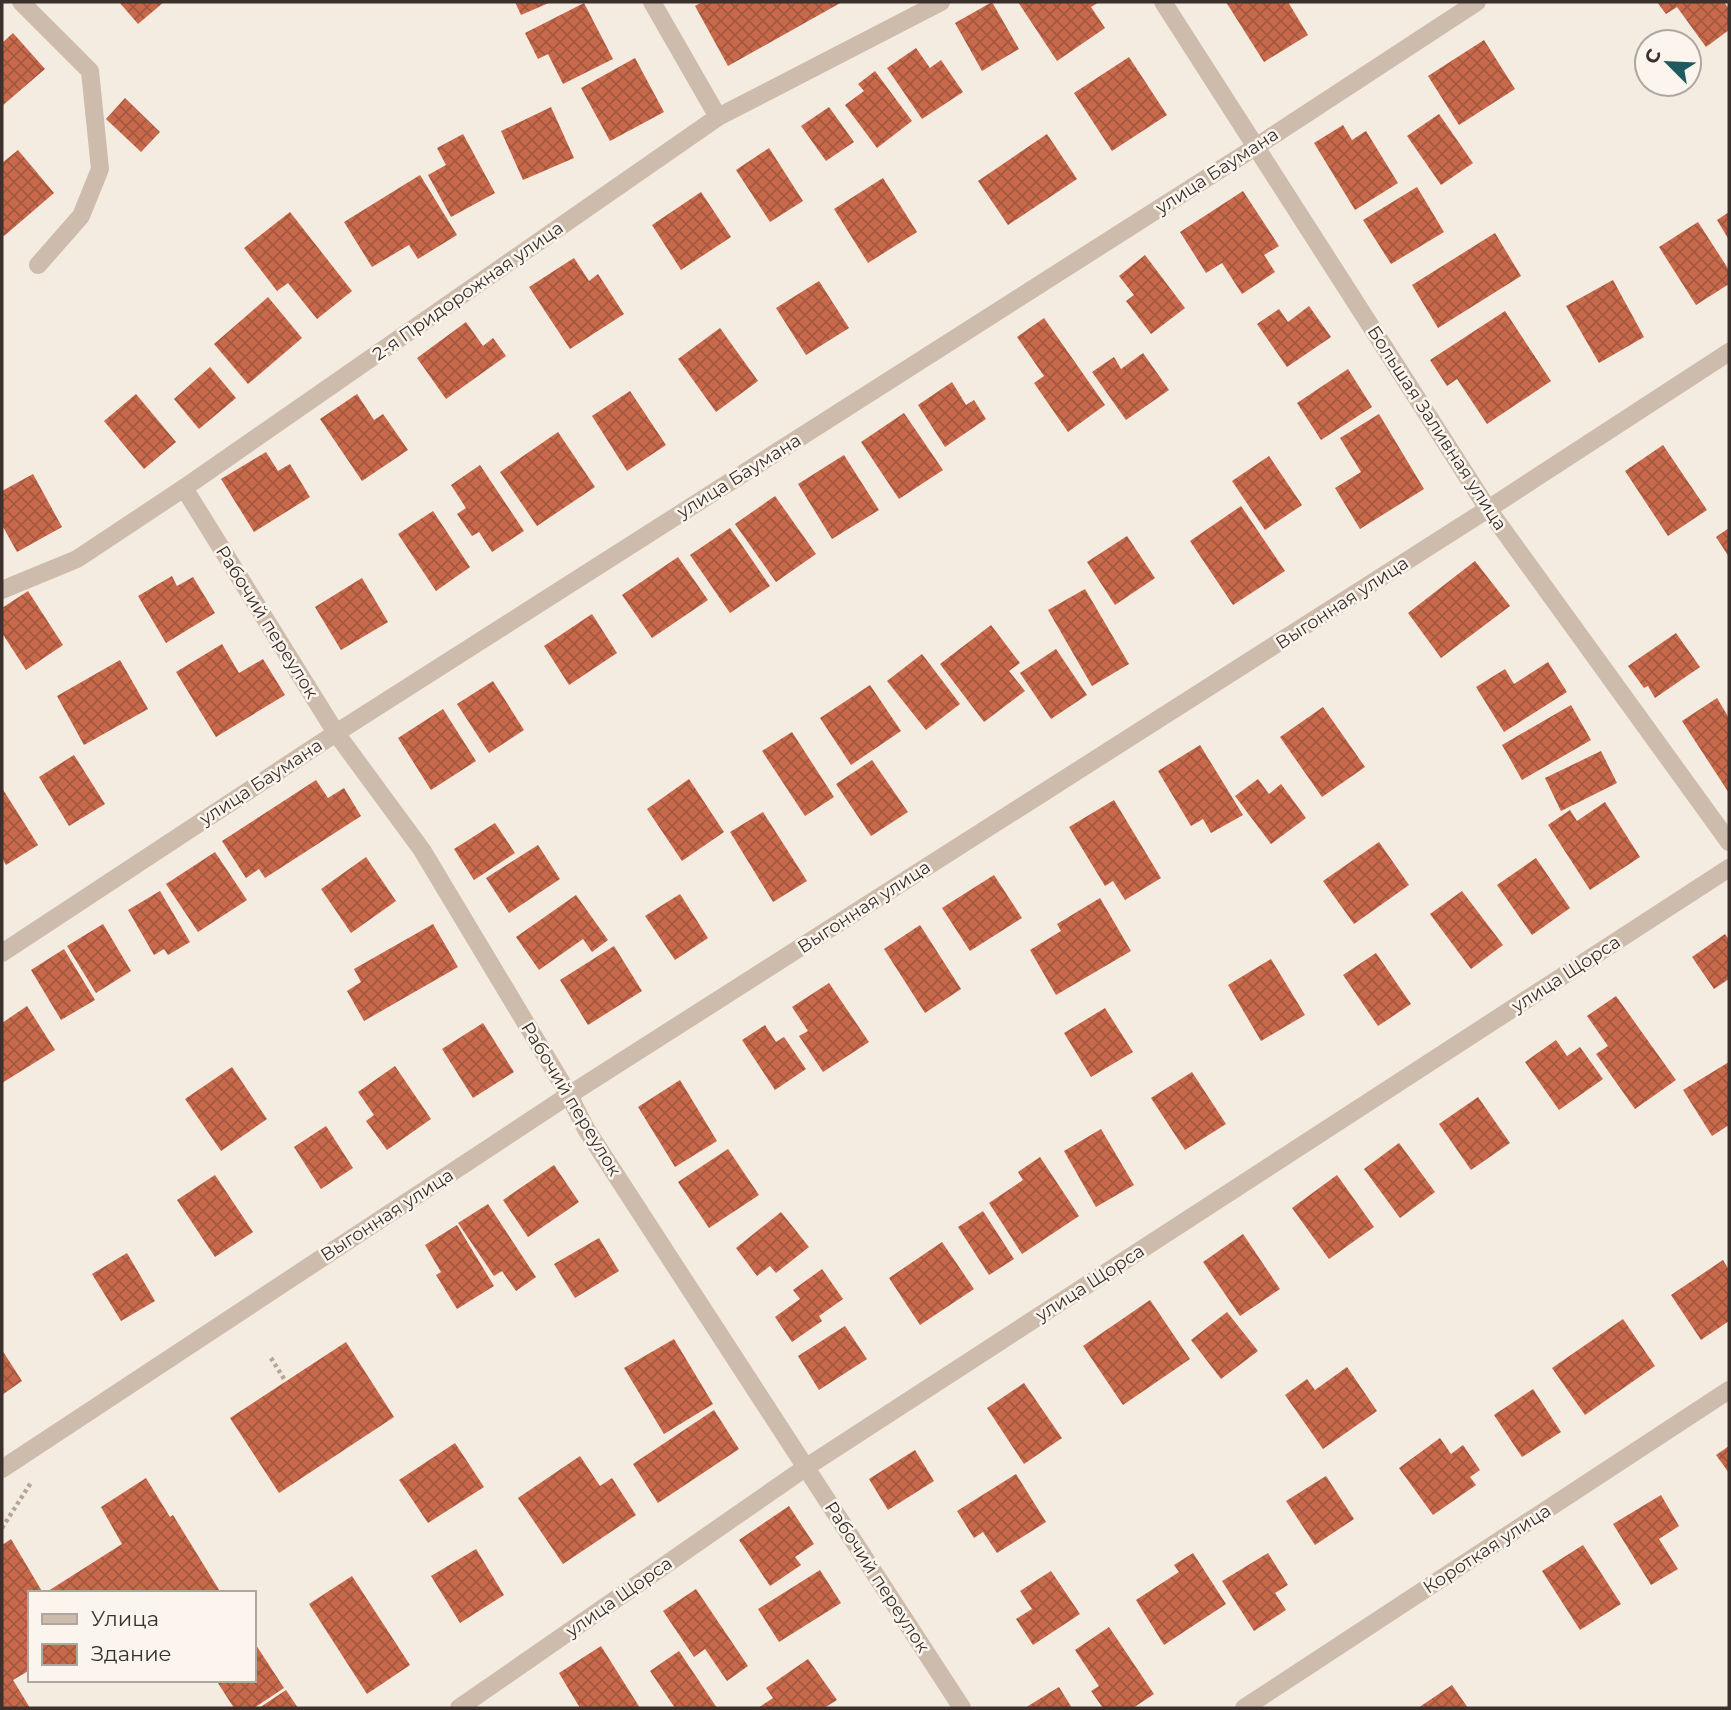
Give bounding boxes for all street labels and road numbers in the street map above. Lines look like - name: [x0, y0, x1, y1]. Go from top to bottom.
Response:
- street label: улица Баумана: [1151, 123, 1282, 219]
- street label: 2-я Придорожная улица: [368, 217, 568, 365]
- street label: Большая Заливная улица: [1363, 322, 1511, 534]
- street label: улица Баумана: [672, 429, 805, 523]
- street label: Рабочий переулок: [211, 542, 323, 703]
- street label: Выгонная улица: [1272, 552, 1412, 654]
- street label: улица Баумана: [195, 734, 326, 830]
- street label: Выгонная улица: [794, 856, 934, 958]
- street label: улица Щорса: [1507, 931, 1624, 1018]
- street label: Рабочий переулок: [516, 1018, 626, 1181]
- street label: Выгонная улица: [317, 1164, 457, 1266]
- street label: улица Щорса: [1031, 1240, 1148, 1327]
- street label: Рабочий переулок: [820, 1497, 934, 1657]
- street label: Короткая улица: [1419, 1499, 1555, 1599]
- street label: улица Щорса: [561, 1552, 677, 1642]

